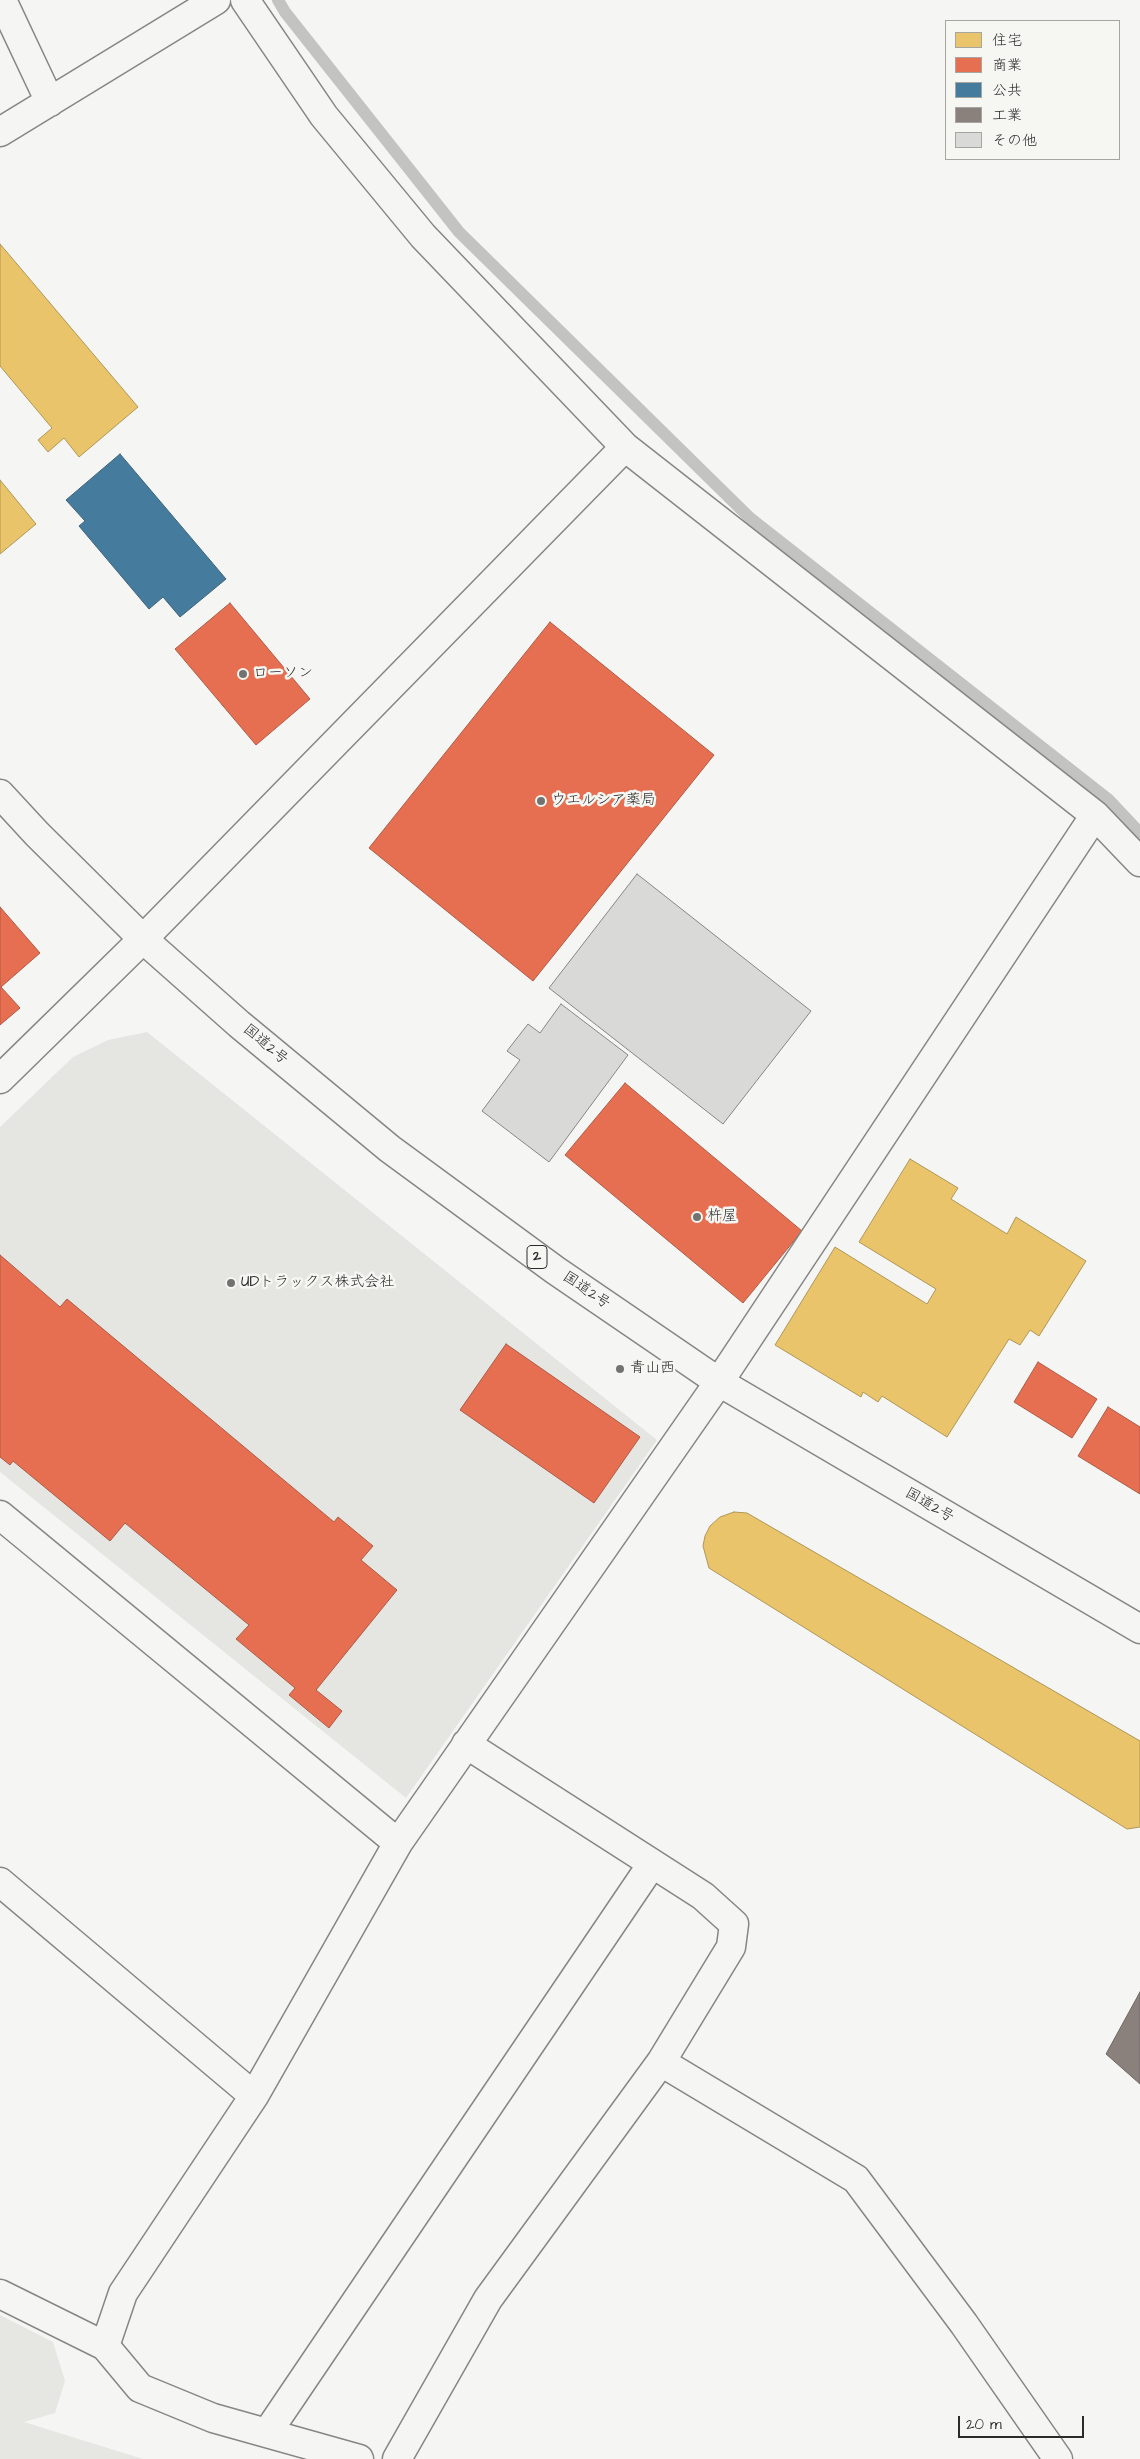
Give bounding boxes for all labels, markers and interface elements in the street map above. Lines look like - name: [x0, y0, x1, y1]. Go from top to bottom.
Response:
- legend: [945, 20, 1120, 160]
- text: 住宅: [992, 30, 1022, 51]
- text: 商業: [992, 55, 1022, 76]
- text: 公共: [992, 80, 1022, 101]
- text: 工業: [992, 105, 1022, 126]
- text: その他: [992, 130, 1037, 151]
- place label: ローソン: [253, 665, 313, 683]
- marker: ローソン: [237, 668, 249, 680]
- place label: ウエルシア薬局: [551, 792, 656, 810]
- marker: ウエルシア薬局: [535, 795, 547, 807]
- street label: 国道2号: [239, 1021, 291, 1069]
- place label: 杵屋: [707, 1208, 737, 1226]
- marker: 杵屋: [691, 1211, 703, 1223]
- road number: 2: [527, 1246, 547, 1268]
- street label: 国道2号: [559, 1269, 613, 1313]
- place label: UDトラックス株式会社: [241, 1274, 394, 1292]
- marker: UDトラックス株式会社: [225, 1277, 237, 1289]
- place label: 青山西: [630, 1360, 675, 1378]
- marker: 青山西: [614, 1363, 626, 1375]
- street label: 国道2号: [901, 1485, 957, 1527]
- scale bar: [960, 2406, 1086, 2438]
- text: 20 m: [966, 2414, 1002, 2435]

